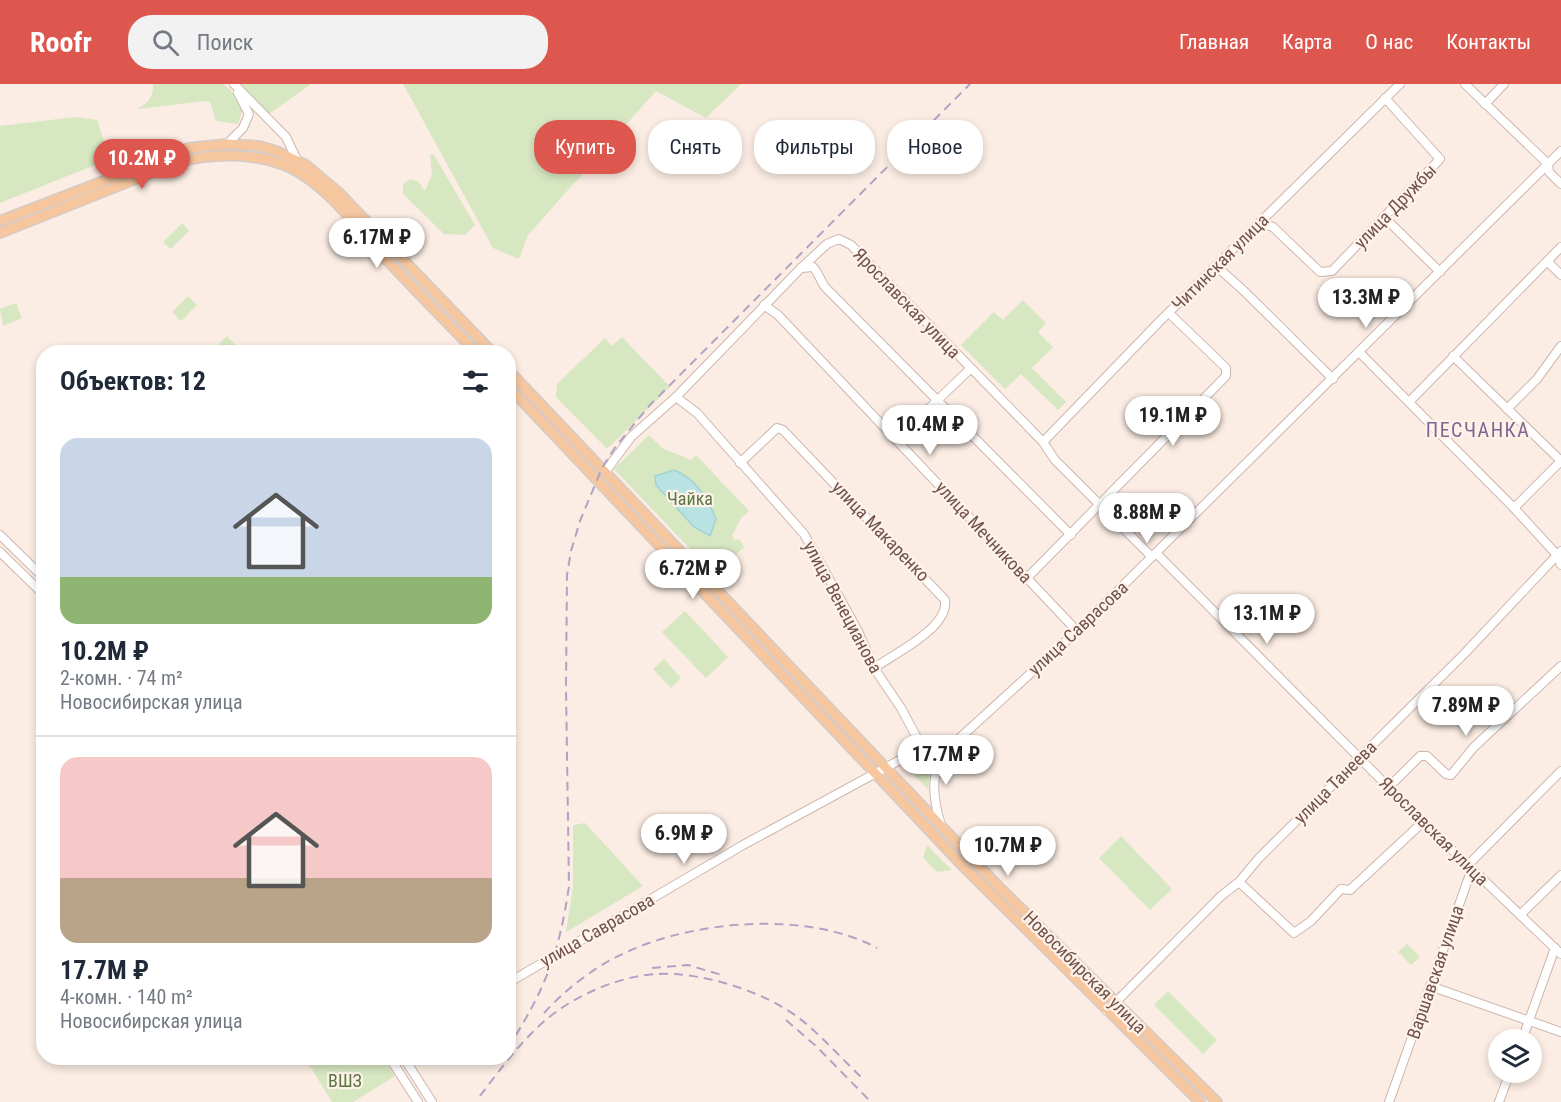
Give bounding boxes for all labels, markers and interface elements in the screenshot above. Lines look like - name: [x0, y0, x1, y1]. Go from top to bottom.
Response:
- search box: [128, 15, 548, 69]
- text: Roofr: [30, 26, 92, 59]
- icon: search: [149, 26, 182, 59]
- text: Поиск: [197, 30, 253, 55]
- text: Главная: [1179, 30, 1249, 54]
- text: Карта: [1282, 30, 1332, 54]
- text: О нас: [1365, 30, 1413, 54]
- text: Контакты: [1446, 30, 1531, 54]
- chip: Купить: [534, 120, 636, 174]
- chip: Снять: [648, 120, 742, 174]
- chip: Фильтры: [754, 120, 875, 174]
- chip: Новое: [887, 120, 983, 174]
- pin: 10.2M ₽: [87, 139, 197, 190]
- text: 10.2M ₽: [108, 146, 176, 170]
- street label: улица Дружбы: [1350, 160, 1440, 252]
- street label: Читинская улица: [1167, 209, 1273, 315]
- pin: 6.17M ₽: [322, 218, 432, 269]
- text: 6.17M ₽: [343, 225, 411, 249]
- street label: Ярославская улица: [849, 243, 965, 363]
- pin: 13.3M ₽: [1311, 278, 1421, 329]
- text: 13.3M ₽: [1332, 285, 1400, 309]
- icon: filters: [459, 365, 492, 398]
- text: Объектов: 12: [60, 366, 206, 396]
- pin: 19.1M ₽: [1118, 396, 1228, 447]
- text: 19.1M ₽: [1139, 403, 1207, 427]
- pin: 10.4M ₽: [875, 405, 985, 456]
- text: 10.4M ₽: [896, 412, 964, 436]
- district label: ПЕСЧАНКА: [1426, 418, 1530, 442]
- icon: home: [222, 477, 330, 585]
- street label: улица Макаренко: [828, 477, 934, 585]
- street label: улица Мечникова: [931, 477, 1037, 587]
- park label: Чайка: [667, 488, 713, 509]
- pin: 8.88M ₽: [1092, 493, 1202, 544]
- text: 8.88M ₽: [1113, 500, 1181, 524]
- street label: улица Венецианова: [799, 537, 887, 677]
- pin: 6.72M ₽: [638, 549, 748, 600]
- text: 6.72M ₽: [659, 556, 727, 580]
- street label: улица Саврасова: [1024, 577, 1132, 679]
- pin: 13.1M ₽: [1212, 594, 1322, 645]
- text: 13.1M ₽: [1233, 601, 1301, 625]
- text: 10.2M ₽: [60, 636, 149, 666]
- text: 2-комн. · 74 m²: [60, 666, 183, 690]
- pin: 7.89M ₽: [1411, 686, 1521, 737]
- text: Новосибирская улица: [60, 690, 243, 714]
- text: 7.89M ₽: [1432, 693, 1500, 717]
- pin: 17.7M ₽: [891, 735, 1001, 786]
- street label: улица Танеева: [1289, 736, 1381, 828]
- text: 17.7M ₽: [912, 742, 980, 766]
- street label: Ярославская улица: [1375, 772, 1493, 890]
- icon: home: [222, 796, 330, 904]
- pin: 6.9M ₽: [635, 814, 733, 865]
- text: 6.9M ₽: [655, 821, 713, 845]
- pin: 10.7M ₽: [953, 826, 1063, 877]
- text: 10.7M ₽: [974, 833, 1042, 857]
- street label: улица Саврасова: [536, 889, 658, 971]
- street label: Варшавская улица: [1402, 903, 1468, 1041]
- street label: Новосибирская улица: [1019, 906, 1151, 1038]
- text: 17.7M ₽: [60, 955, 149, 985]
- text: 4-комн. · 140 m²: [60, 985, 193, 1009]
- text: Новосибирская улица: [60, 1009, 243, 1033]
- map controls: [1488, 1029, 1542, 1083]
- button: layers: [1488, 1029, 1542, 1083]
- park label: ВШЗ: [328, 1070, 362, 1091]

